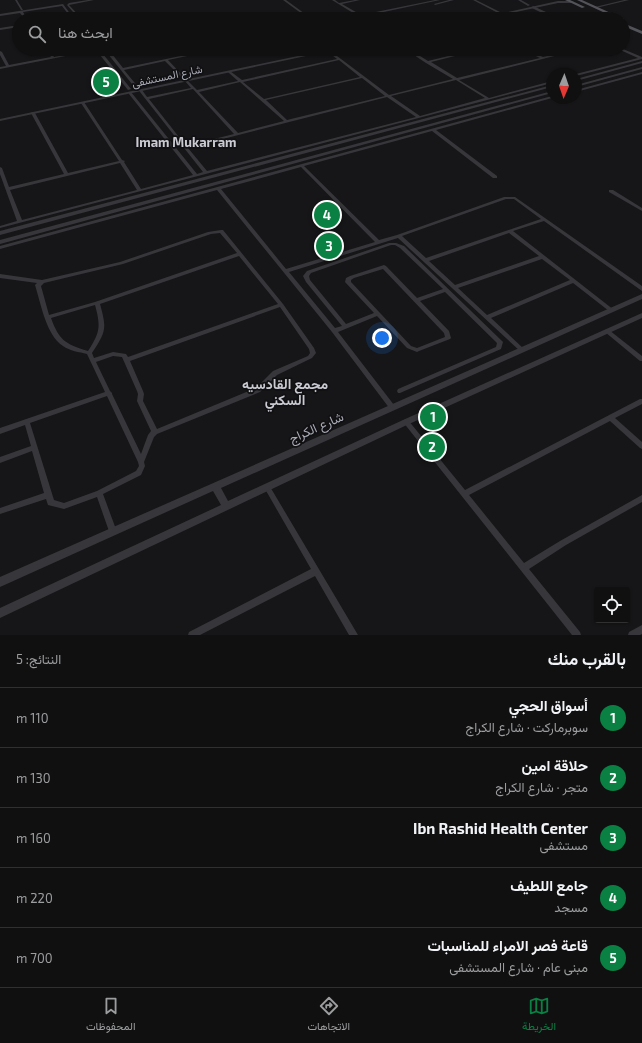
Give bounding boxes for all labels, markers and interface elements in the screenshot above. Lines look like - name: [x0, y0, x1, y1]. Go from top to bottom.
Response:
- search box: [12, 12, 630, 56]
- icon: search: [26, 23, 48, 45]
- text: ابحث هنا: [58, 23, 113, 41]
- street label: شارع المستشفى: [130, 62, 204, 91]
- pin: 5: [93, 67, 119, 97]
- north arrow: [546, 68, 582, 104]
- district label: Imam Mukarram: [135, 134, 237, 150]
- pin: 4: [314, 200, 340, 230]
- pin: 3: [316, 231, 342, 261]
- your location: [372, 328, 392, 348]
- district label: مجمع القادسيه السكني: [242, 375, 328, 412]
- pin: 1: [420, 402, 446, 432]
- street label: شارع الكراج: [286, 408, 347, 448]
- pin: 2: [419, 432, 445, 462]
- map controls: [594, 587, 630, 623]
- button: locate: [594, 587, 630, 623]
- text: بالقرب منك: [548, 648, 626, 668]
- text: النتائج: 5: [16, 651, 61, 667]
- text: أسواق الحجي: [509, 696, 588, 714]
- text: 110 m: [16, 710, 48, 726]
- text: 1: [610, 710, 616, 726]
- text: سوبرماركت · شارع الكراج: [466, 719, 588, 735]
- text: حلاقة امين: [521, 756, 588, 774]
- text: 130 m: [16, 770, 51, 786]
- text: 2: [609, 770, 617, 786]
- text: متجر · شارع الكراج: [495, 779, 588, 795]
- text: Ibn Rashid Health Center: [413, 819, 588, 837]
- text: 160 m: [16, 830, 51, 846]
- text: 3: [609, 830, 617, 846]
- text: مستشفى: [540, 837, 588, 853]
- text: جامع اللطیف: [510, 876, 588, 894]
- text: 220 m: [16, 890, 53, 906]
- text: 4: [609, 890, 617, 906]
- text: مسجد: [554, 899, 588, 915]
- text: قاعة فصر الامراء للمناسبات: [427, 936, 588, 954]
- text: 700 m: [16, 950, 53, 966]
- text: 5: [609, 950, 617, 966]
- text: مبنى عام · شارع المستشفى: [449, 959, 588, 975]
- tab: المحفوظات: [86, 995, 136, 1036]
- tab: الاتجاهات: [307, 995, 350, 1036]
- tab: الخريطة: [522, 995, 556, 1036]

